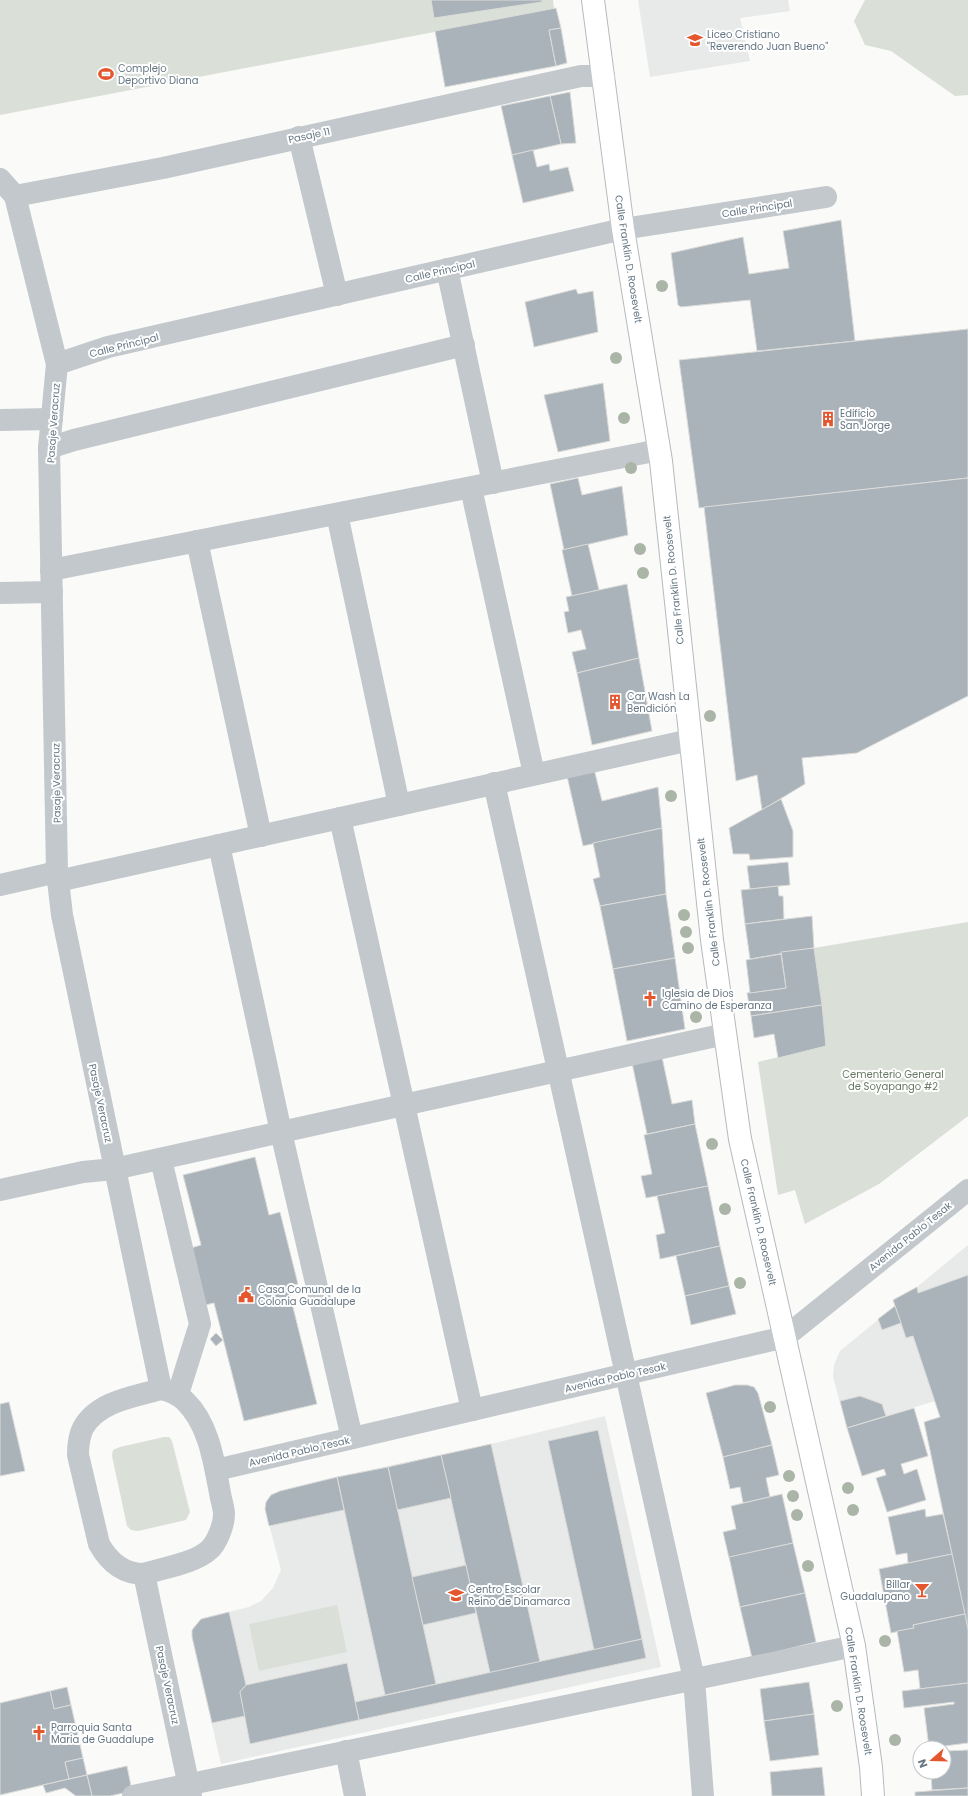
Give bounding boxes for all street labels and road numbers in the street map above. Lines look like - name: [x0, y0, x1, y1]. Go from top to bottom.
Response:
- street label: Pasaje 11: [287, 124, 331, 147]
- street label: Calle Franklin D. Roosevelt: [611, 194, 646, 325]
- street label: Calle Principal: [721, 196, 793, 221]
- street label: Calle Principal: [404, 256, 476, 287]
- street label: Calle Principal: [88, 330, 160, 361]
- street label: Pasaje Veracruz: [43, 382, 64, 464]
- street label: Calle Franklin D. Roosevelt: [659, 514, 688, 645]
- street label: Pasaje Veracruz: [48, 742, 65, 823]
- street label: Calle Franklin D. Roosevelt: [693, 836, 724, 967]
- street label: Pasaje Veracruz: [85, 1062, 116, 1144]
- street label: Calle Franklin D. Roosevelt: [737, 1157, 780, 1287]
- street label: Avenida Pablo Tesak: [865, 1198, 956, 1275]
- street label: Avenida Pablo Tesak: [563, 1358, 668, 1396]
- street label: Avenida Pablo Tesak: [247, 1432, 352, 1470]
- street label: Calle Franklin D. Roosevelt: [841, 1626, 876, 1757]
- street label: Pasaje Veracruz: [152, 1644, 183, 1726]

